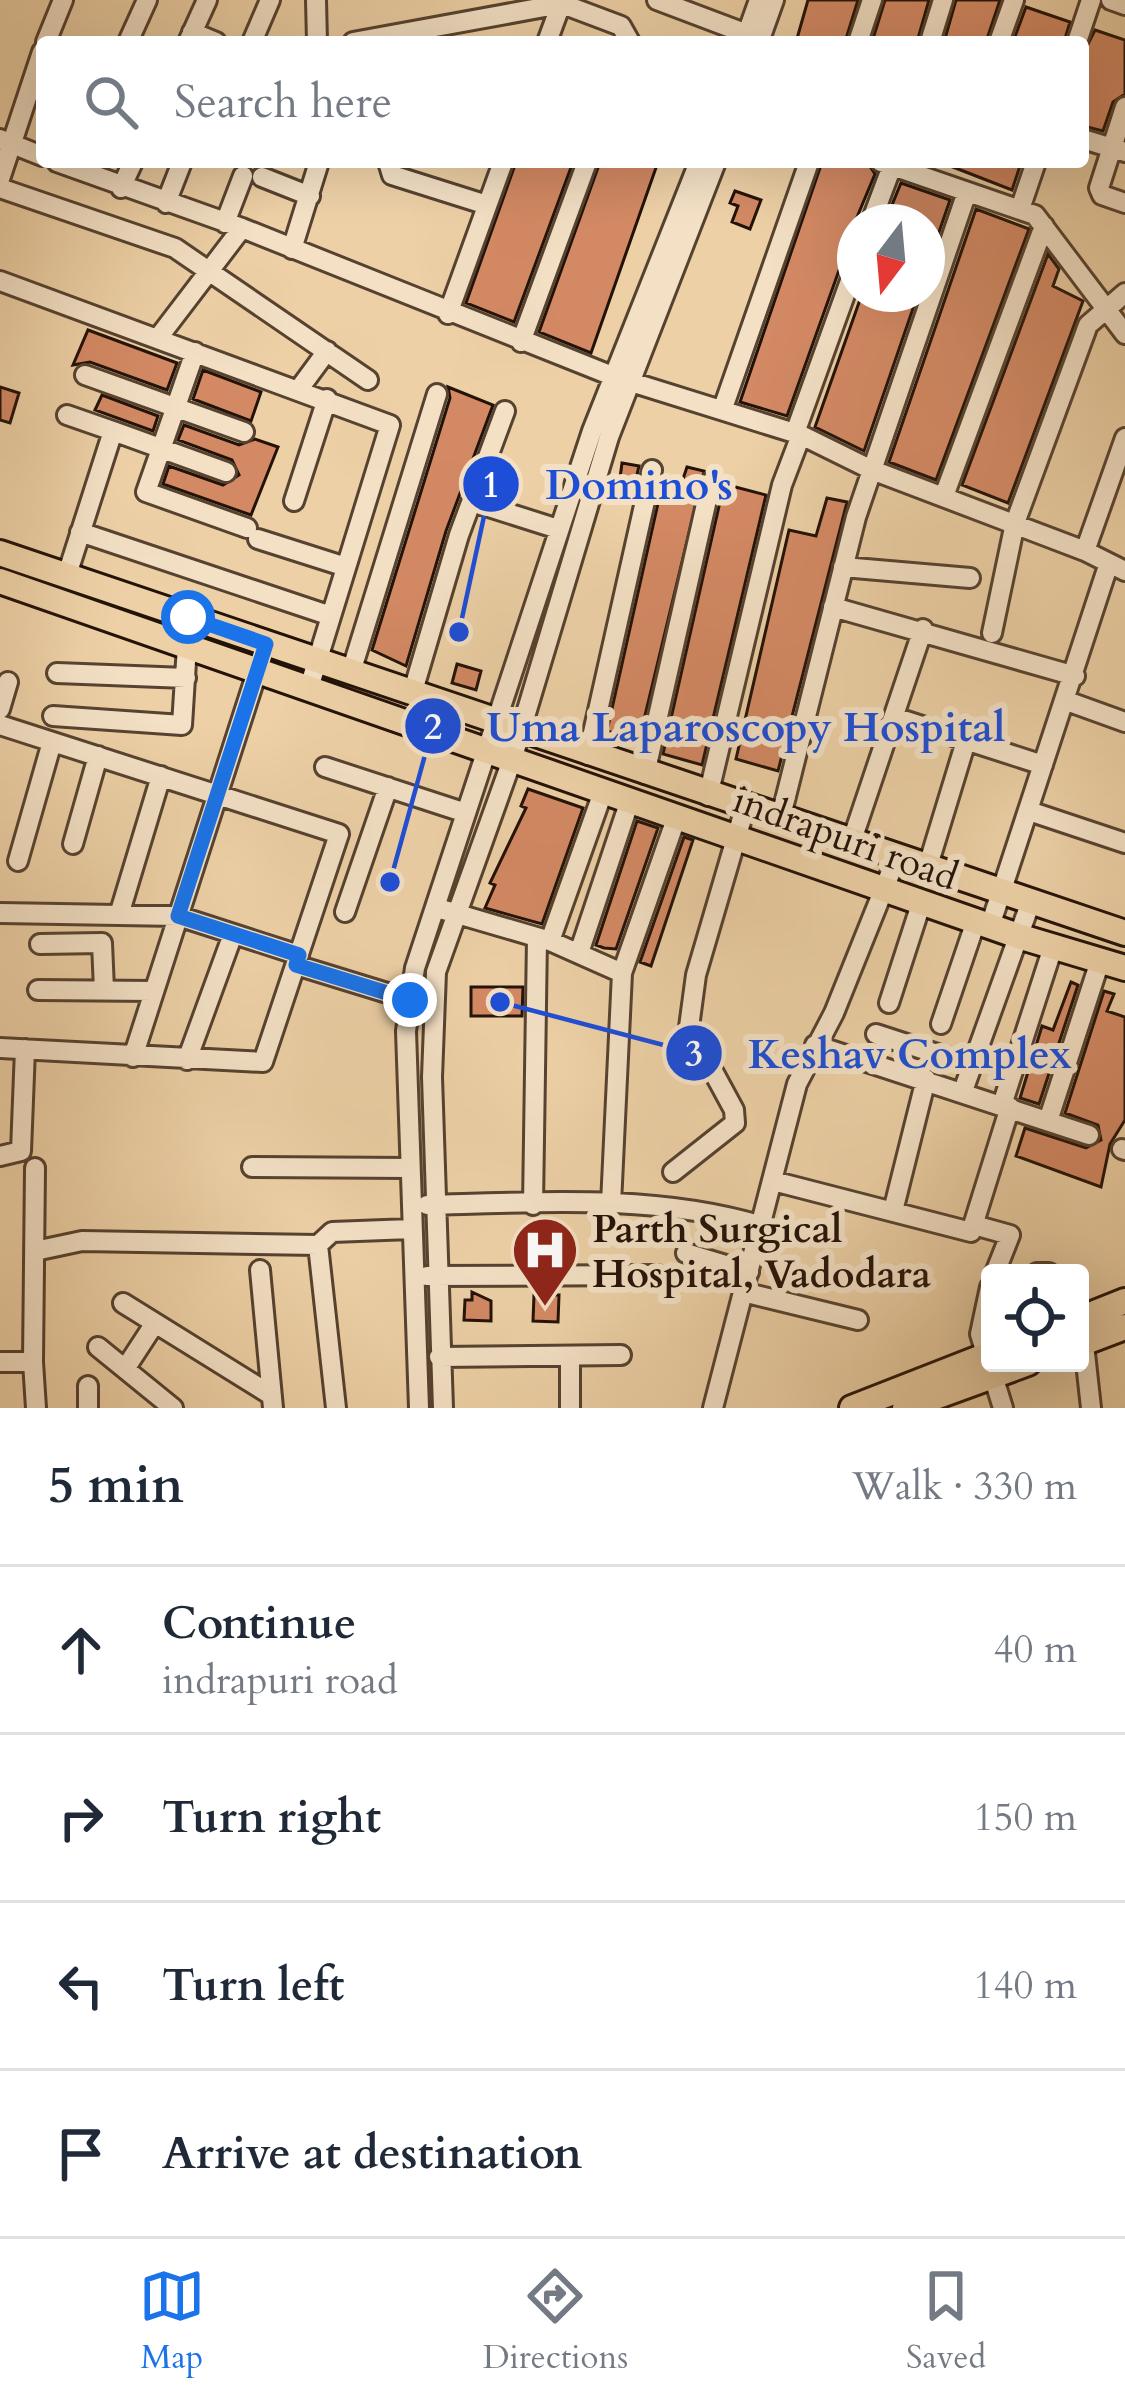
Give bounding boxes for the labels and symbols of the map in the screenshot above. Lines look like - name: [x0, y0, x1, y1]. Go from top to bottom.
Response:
- north arrow: [837, 204, 945, 312]
- callout: Domino's: [461, 445, 757, 523]
- text: Domino's: [545, 457, 733, 514]
- text: 1: [482, 461, 500, 510]
- route start: [161, 590, 215, 644]
- callout: Uma Laparoscopy Hospital: [403, 687, 1029, 765]
- text: Uma Laparoscopy Hospital: [487, 699, 1005, 756]
- text: 2: [424, 703, 442, 752]
- street label: indrapuri road: [726, 773, 966, 904]
- route end: [383, 973, 437, 1027]
- callout: Keshav Complex: [664, 1014, 1096, 1092]
- text: Keshav Complex: [748, 1026, 1072, 1083]
- text: 3: [685, 1030, 703, 1079]
- place label: Parth Surgical Hospital, Vadodara: [592, 1203, 931, 1301]
- hospital icon: Parth Surgical Hospital, Vadodara: [510, 1215, 580, 1309]

